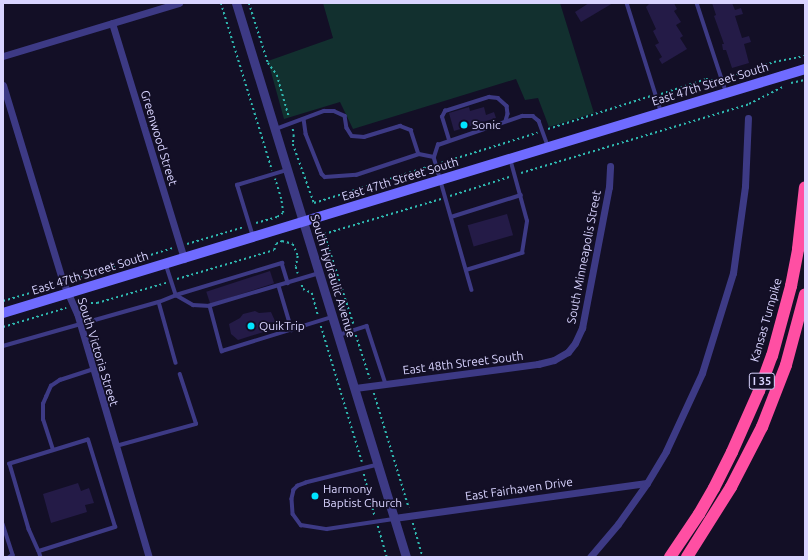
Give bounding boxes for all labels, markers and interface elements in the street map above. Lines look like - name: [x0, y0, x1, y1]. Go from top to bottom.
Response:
- street label: East 47th Street South: [650, 59, 770, 109]
- street label: Greenwood Street: [138, 88, 180, 188]
- place label: Sonic: [472, 118, 501, 132]
- marker: Sonic: [459, 120, 469, 130]
- street label: East 47th Street South: [340, 154, 460, 204]
- street label: South Minneapolis Street: [564, 189, 604, 325]
- street label: South Hydraulic Avenue: [307, 213, 359, 339]
- street label: East 47th Street South: [30, 248, 150, 298]
- street label: Kansas Turnpike: [747, 276, 785, 364]
- street label: South Victoria Street: [75, 296, 121, 408]
- place label: QuikTrip: [259, 319, 305, 333]
- marker: QuikTrip: [246, 321, 256, 331]
- street label: East 48th Street South: [402, 348, 524, 378]
- road number: I 35: [748, 372, 776, 390]
- street label: East Fairhaven Drive: [464, 474, 574, 504]
- place label: Harmony Baptist Church: [323, 482, 402, 510]
- marker: Harmony Baptist Church: [310, 491, 320, 501]

